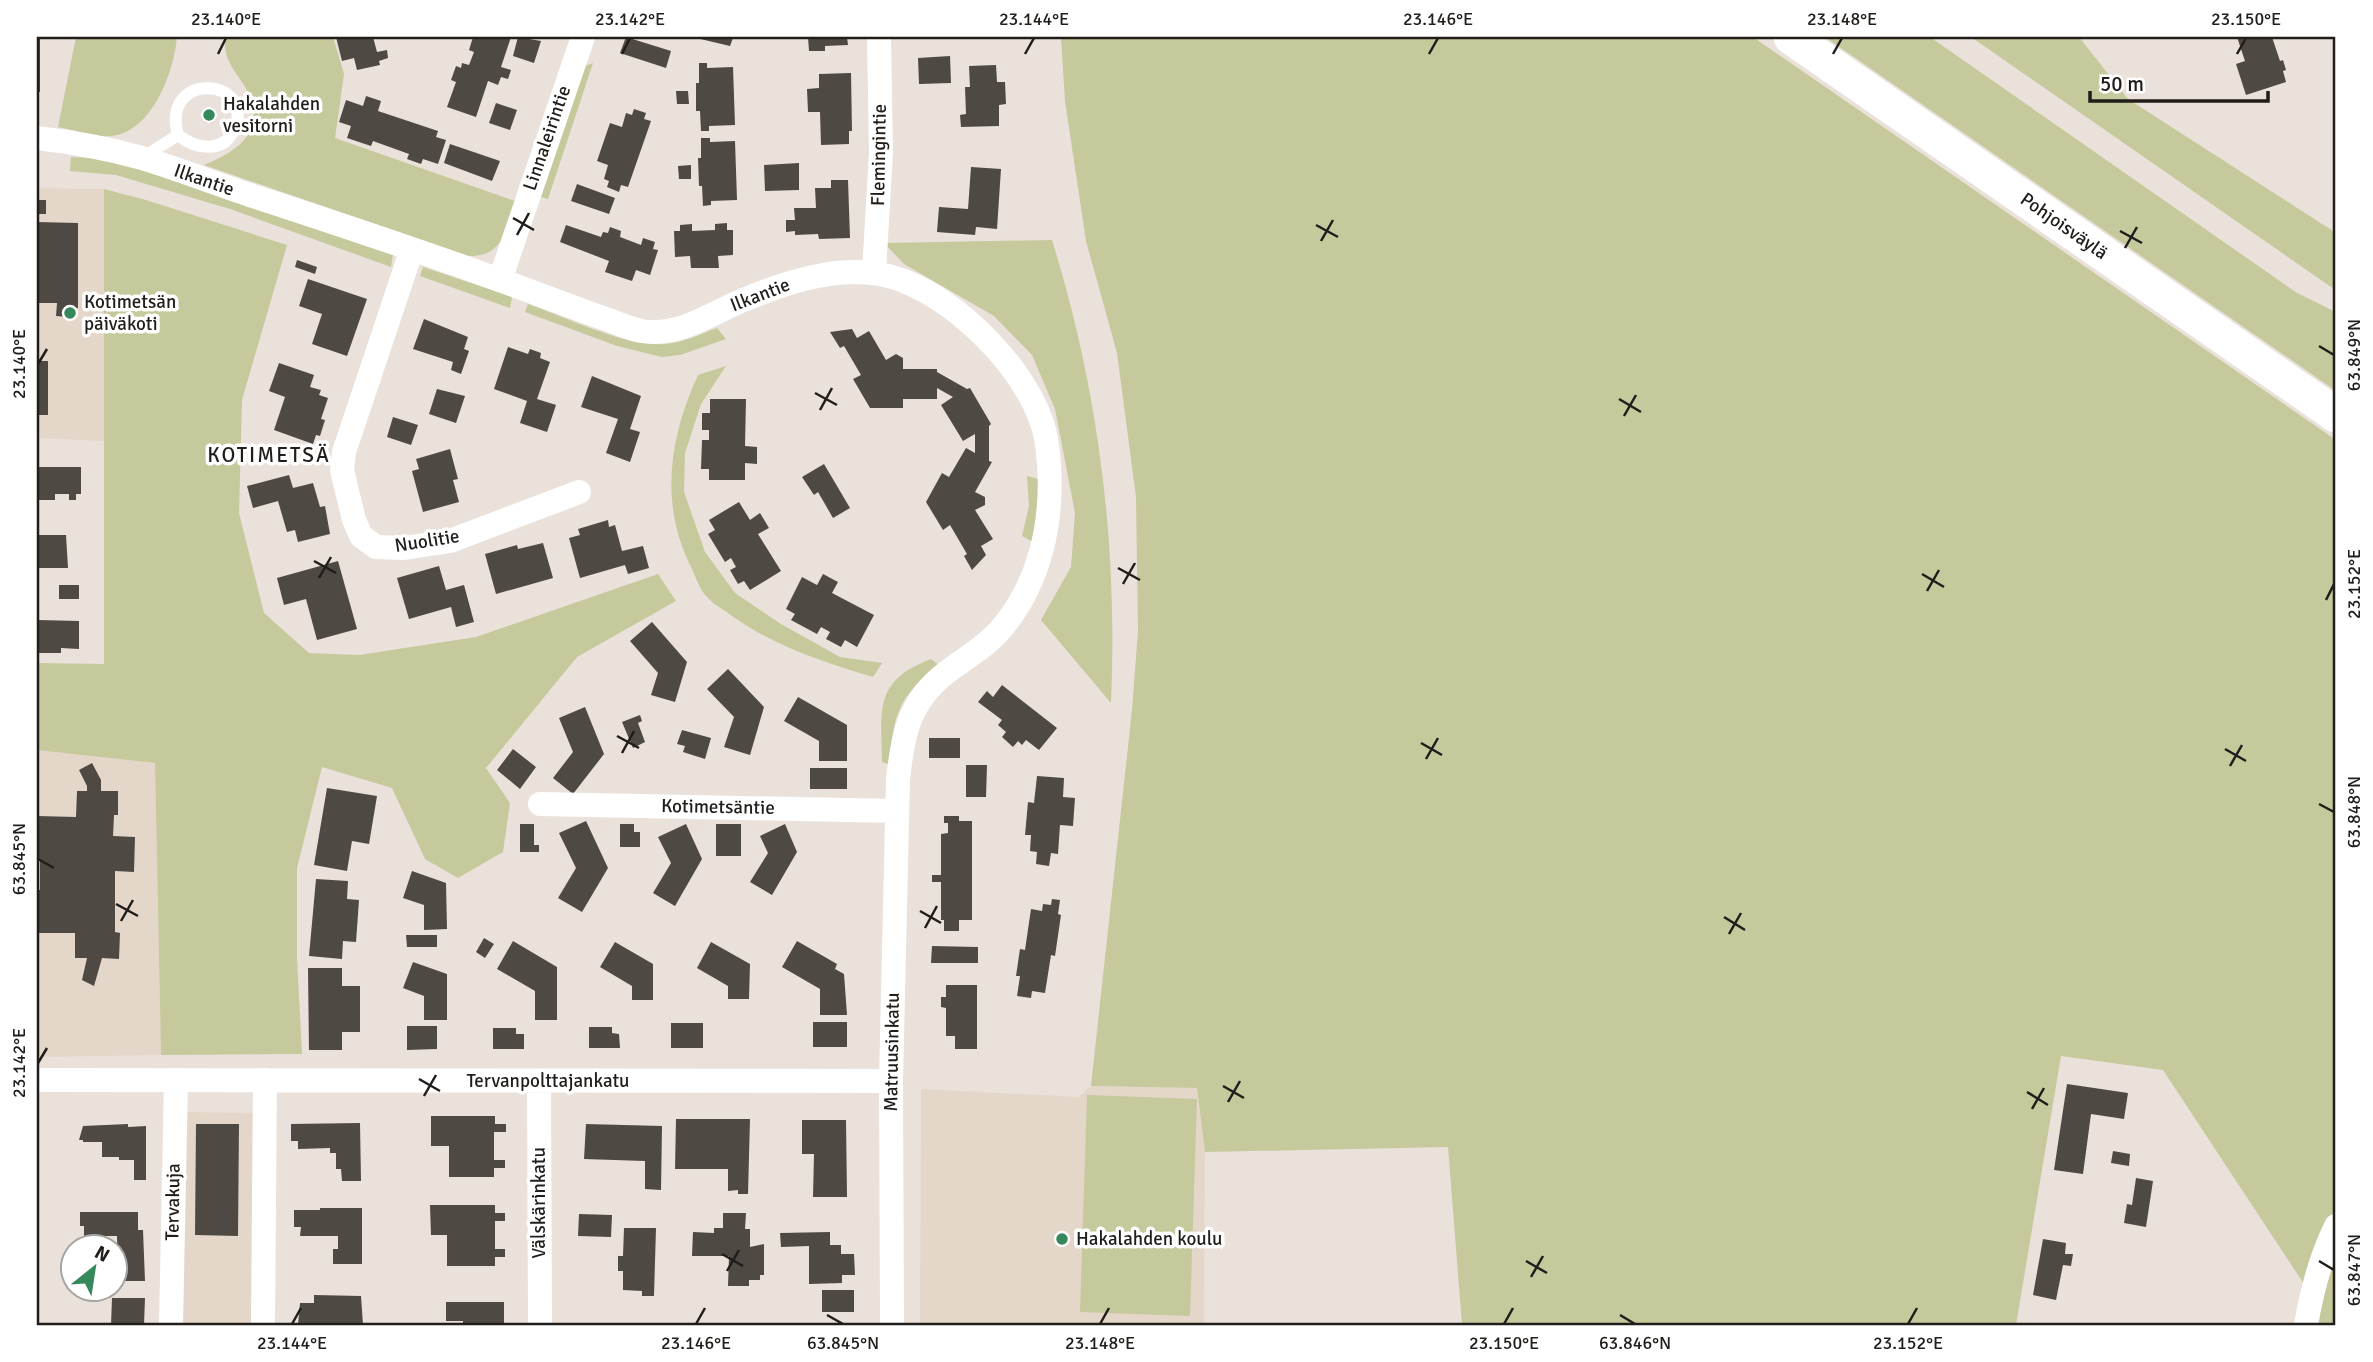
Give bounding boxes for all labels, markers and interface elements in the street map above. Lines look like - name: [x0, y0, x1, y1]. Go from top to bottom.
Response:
- text: 23.140°E: [191, 8, 261, 30]
- text: 23.142°E: [595, 8, 665, 30]
- text: 23.144°E: [999, 8, 1069, 30]
- text: 23.146°E: [1403, 8, 1473, 30]
- text: 23.148°E: [1807, 8, 1877, 30]
- text: 23.150°E: [2211, 8, 2281, 30]
- scale bar: [2090, 60, 2268, 104]
- text: 50 m: [2100, 71, 2144, 97]
- street label: Linnaleirintie: [518, 82, 576, 194]
- place label: Hakalahden vesitorni: [223, 92, 320, 138]
- street label: Flemingintie: [866, 104, 892, 206]
- marker: Hakalahden vesitorni: [201, 107, 217, 123]
- street label: Ilkantie: [171, 159, 237, 201]
- street label: Pohjoisväylä: [2016, 187, 2112, 265]
- street label: Ilkantie: [727, 273, 793, 317]
- place label: Kotimetsän päiväkoti: [84, 290, 176, 336]
- marker: Kotimetsän päiväkoti: [62, 305, 78, 321]
- text: 63.849°N: [2343, 319, 2365, 391]
- text: 23.140°E: [8, 329, 30, 399]
- district label: KOTIMETSÄ: [207, 442, 331, 468]
- street label: Nuolitie: [393, 524, 461, 558]
- text: 23.152°E: [2343, 549, 2365, 619]
- text: 63.848°N: [2343, 776, 2365, 848]
- street label: Kotimetsäntie: [661, 794, 775, 820]
- text: 63.845°N: [8, 823, 30, 895]
- street label: Matruusinkatu: [879, 992, 905, 1112]
- text: 23.142°E: [8, 1028, 30, 1098]
- street label: Tervanpolttajankatu: [467, 1069, 629, 1093]
- street label: Välskärinkatu: [527, 1147, 551, 1259]
- street label: Tervakuja: [160, 1163, 186, 1241]
- place label: Hakalahden koulu: [1076, 1227, 1223, 1251]
- marker: Hakalahden koulu: [1054, 1231, 1070, 1247]
- north arrow: [60, 1232, 130, 1302]
- text: 63.847°N: [2343, 1234, 2365, 1306]
- text: N: [90, 1240, 114, 1268]
- text: 23.144°E: [257, 1332, 327, 1354]
- text: 23.146°E: [661, 1332, 731, 1354]
- text: 63.845°N: [807, 1332, 879, 1354]
- text: 23.148°E: [1065, 1332, 1135, 1354]
- text: 23.150°E: [1469, 1332, 1539, 1354]
- text: 63.846°N: [1599, 1332, 1671, 1354]
- text: 23.152°E: [1873, 1332, 1943, 1354]

